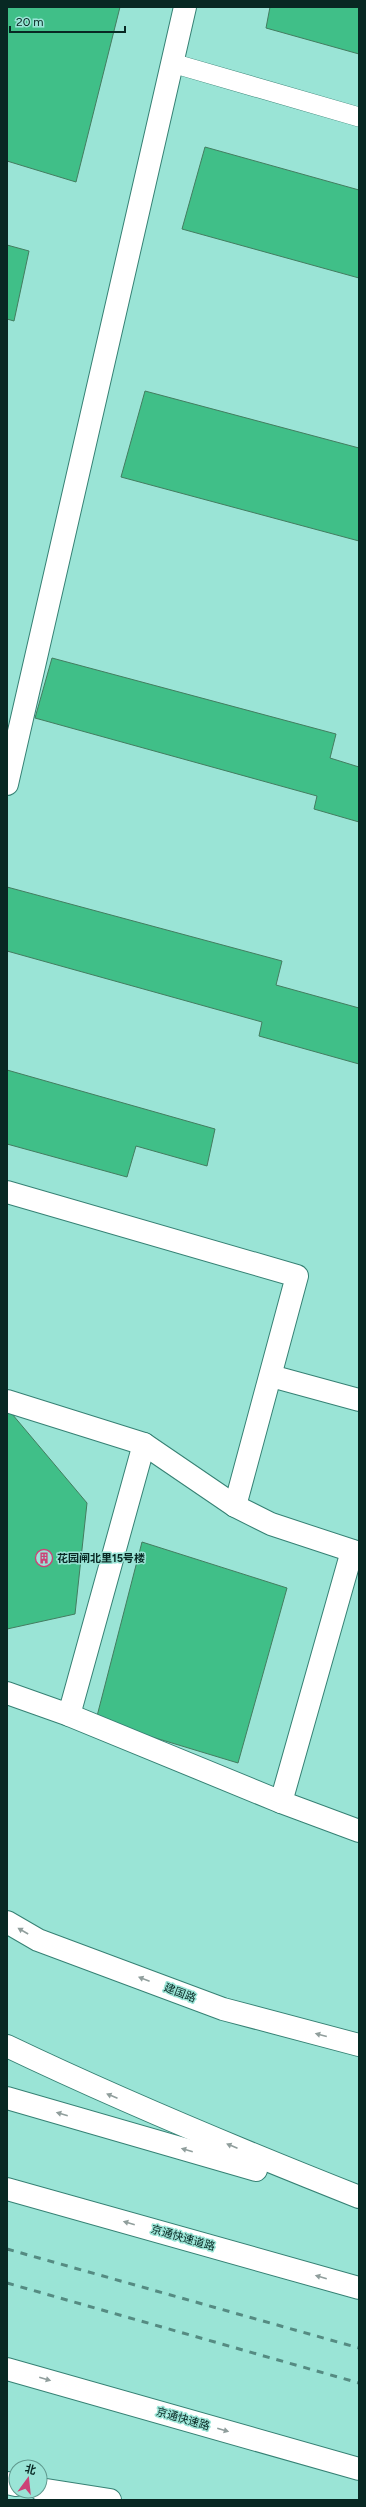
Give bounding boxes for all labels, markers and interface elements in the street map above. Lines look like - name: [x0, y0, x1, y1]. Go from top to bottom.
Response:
- scale bar: [10, 8, 125, 34]
- text: 20 m: [16, 15, 44, 29]
- building icon: 花园闸北里15号楼: [34, 1548, 54, 1568]
- place label: 花园闸北里15号楼: [57, 1552, 145, 1565]
- one-way arrow: [18, 1928, 29, 1935]
- one-way arrow: [138, 1976, 150, 1982]
- street label: 建国路: [162, 1981, 198, 2005]
- one-way arrow: [315, 2032, 327, 2038]
- one-way arrow: [105, 2092, 117, 2098]
- one-way arrow: [56, 2111, 68, 2117]
- one-way arrow: [225, 2143, 237, 2149]
- one-way arrow: [181, 2147, 193, 2153]
- one-way arrow: [123, 2220, 135, 2226]
- street label: 京通快速道路: [149, 2223, 217, 2253]
- one-way arrow: [315, 2274, 327, 2280]
- one-way arrow: [39, 2376, 51, 2382]
- street label: 京通快速路: [155, 2405, 211, 2433]
- one-way arrow: [218, 2427, 230, 2433]
- north arrow: [8, 2459, 48, 2499]
- text: 北: [23, 2462, 37, 2478]

